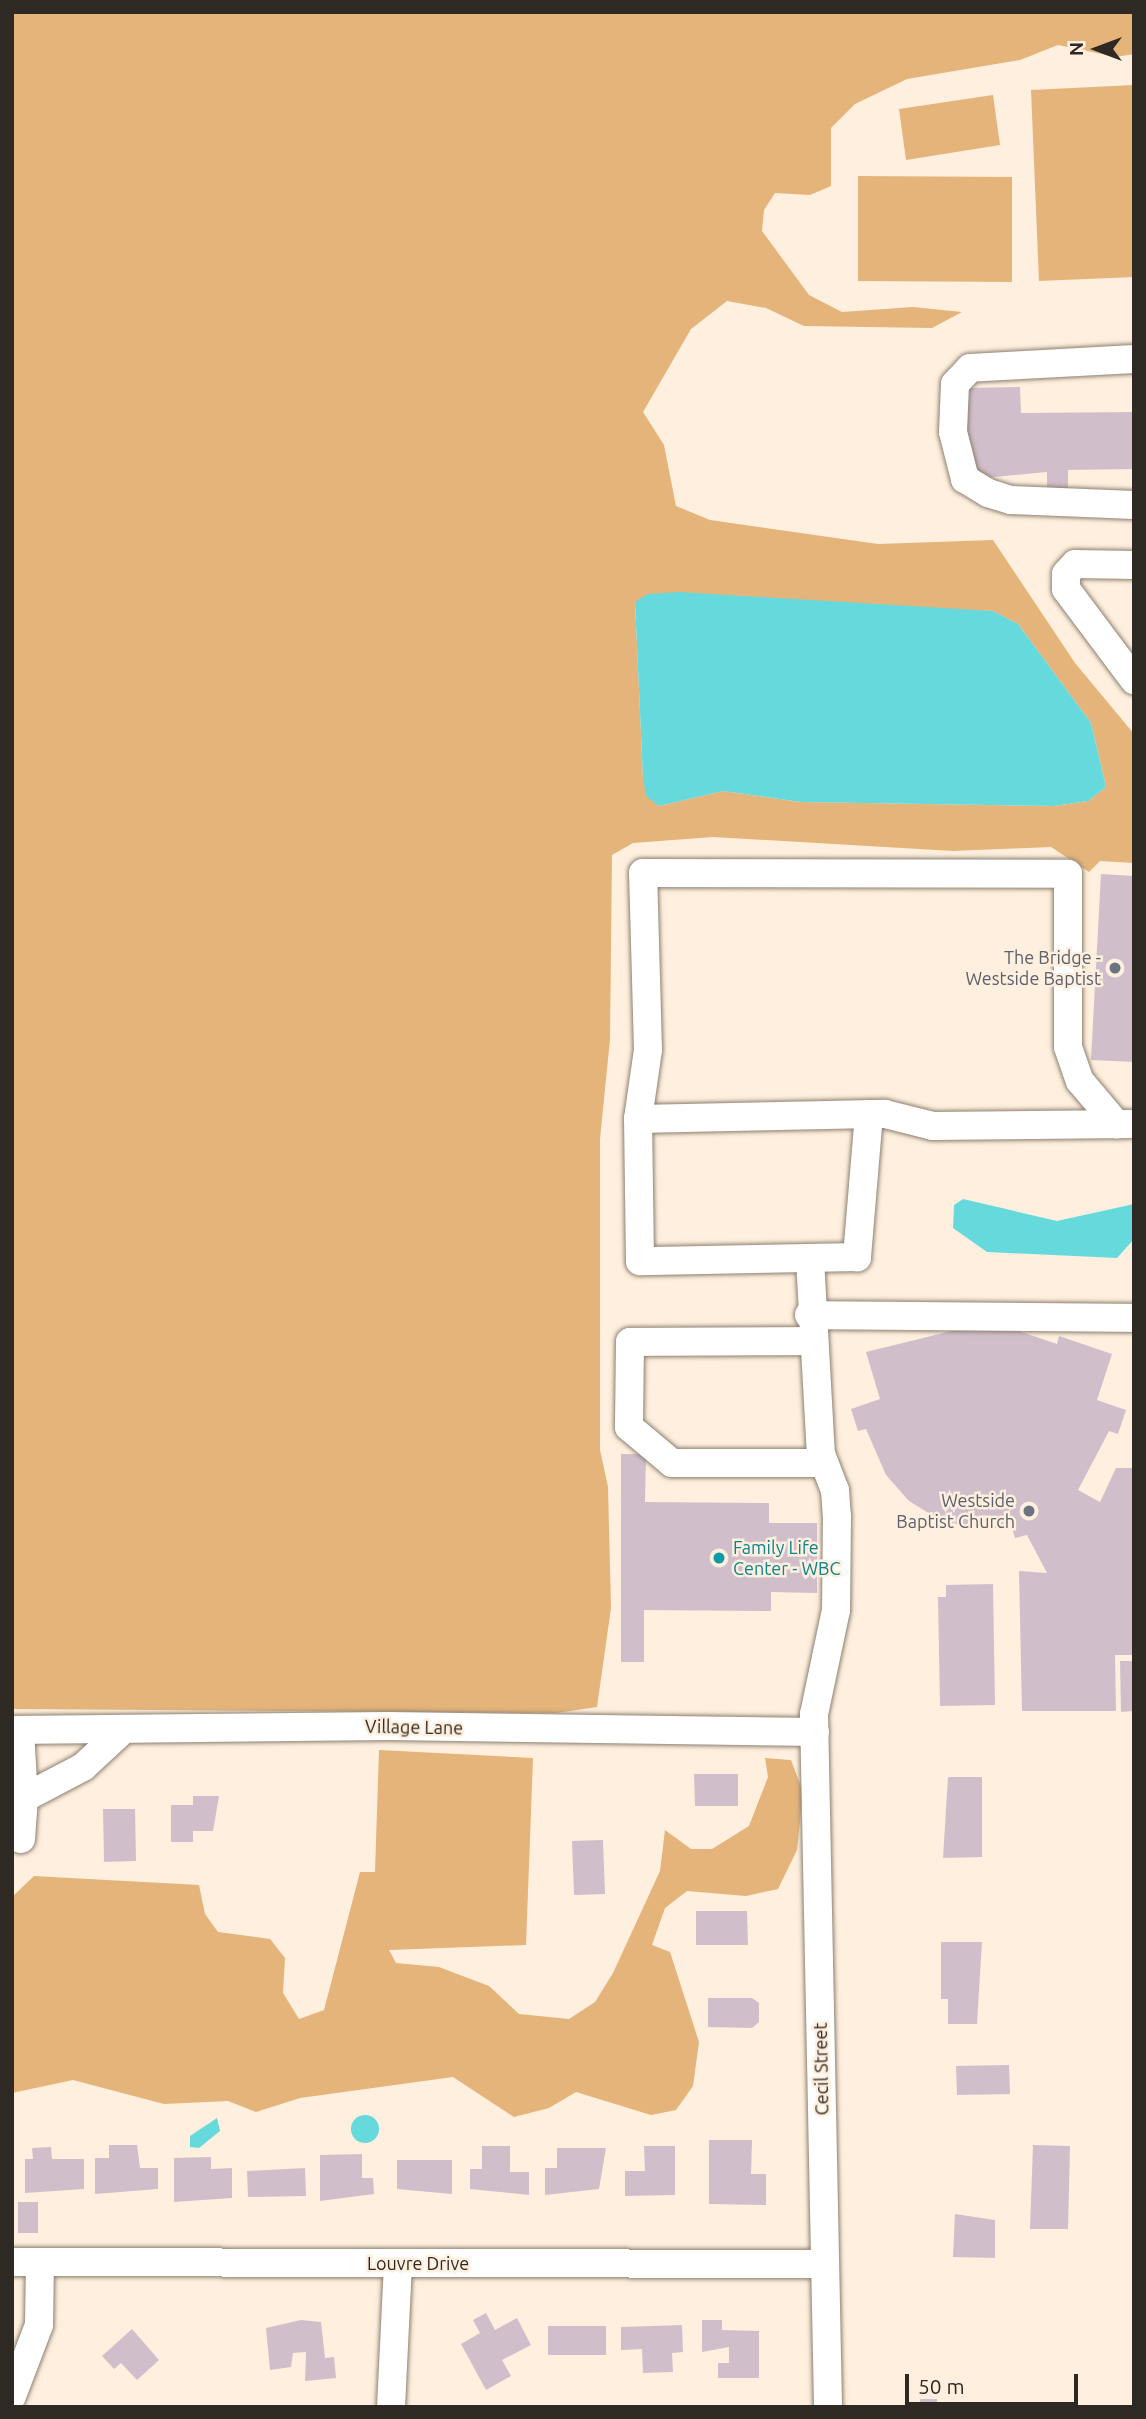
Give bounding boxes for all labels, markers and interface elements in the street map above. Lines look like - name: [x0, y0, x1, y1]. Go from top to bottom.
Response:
- north arrow: [1062, 14, 1132, 84]
- text: N: [1065, 42, 1087, 56]
- place label: The Bridge - Westside Baptist: [965, 947, 1101, 990]
- marker: The Bridge - Westside Baptist: [1107, 960, 1123, 976]
- place label: Westside Baptist Church: [896, 1490, 1015, 1532]
- marker: Westside Baptist Church: [1021, 1503, 1037, 1519]
- place label: Family Life Center - WBC: [733, 1537, 841, 1580]
- marker: Family Life Center - WBC: [711, 1550, 727, 1566]
- street label: Village Lane: [365, 1715, 463, 1739]
- street label: Cecil Street: [809, 2022, 833, 2116]
- street label: Louvre Drive: [367, 2252, 469, 2274]
- scale bar: [908, 2360, 1081, 2404]
- text: 50 m: [918, 2374, 965, 2398]

